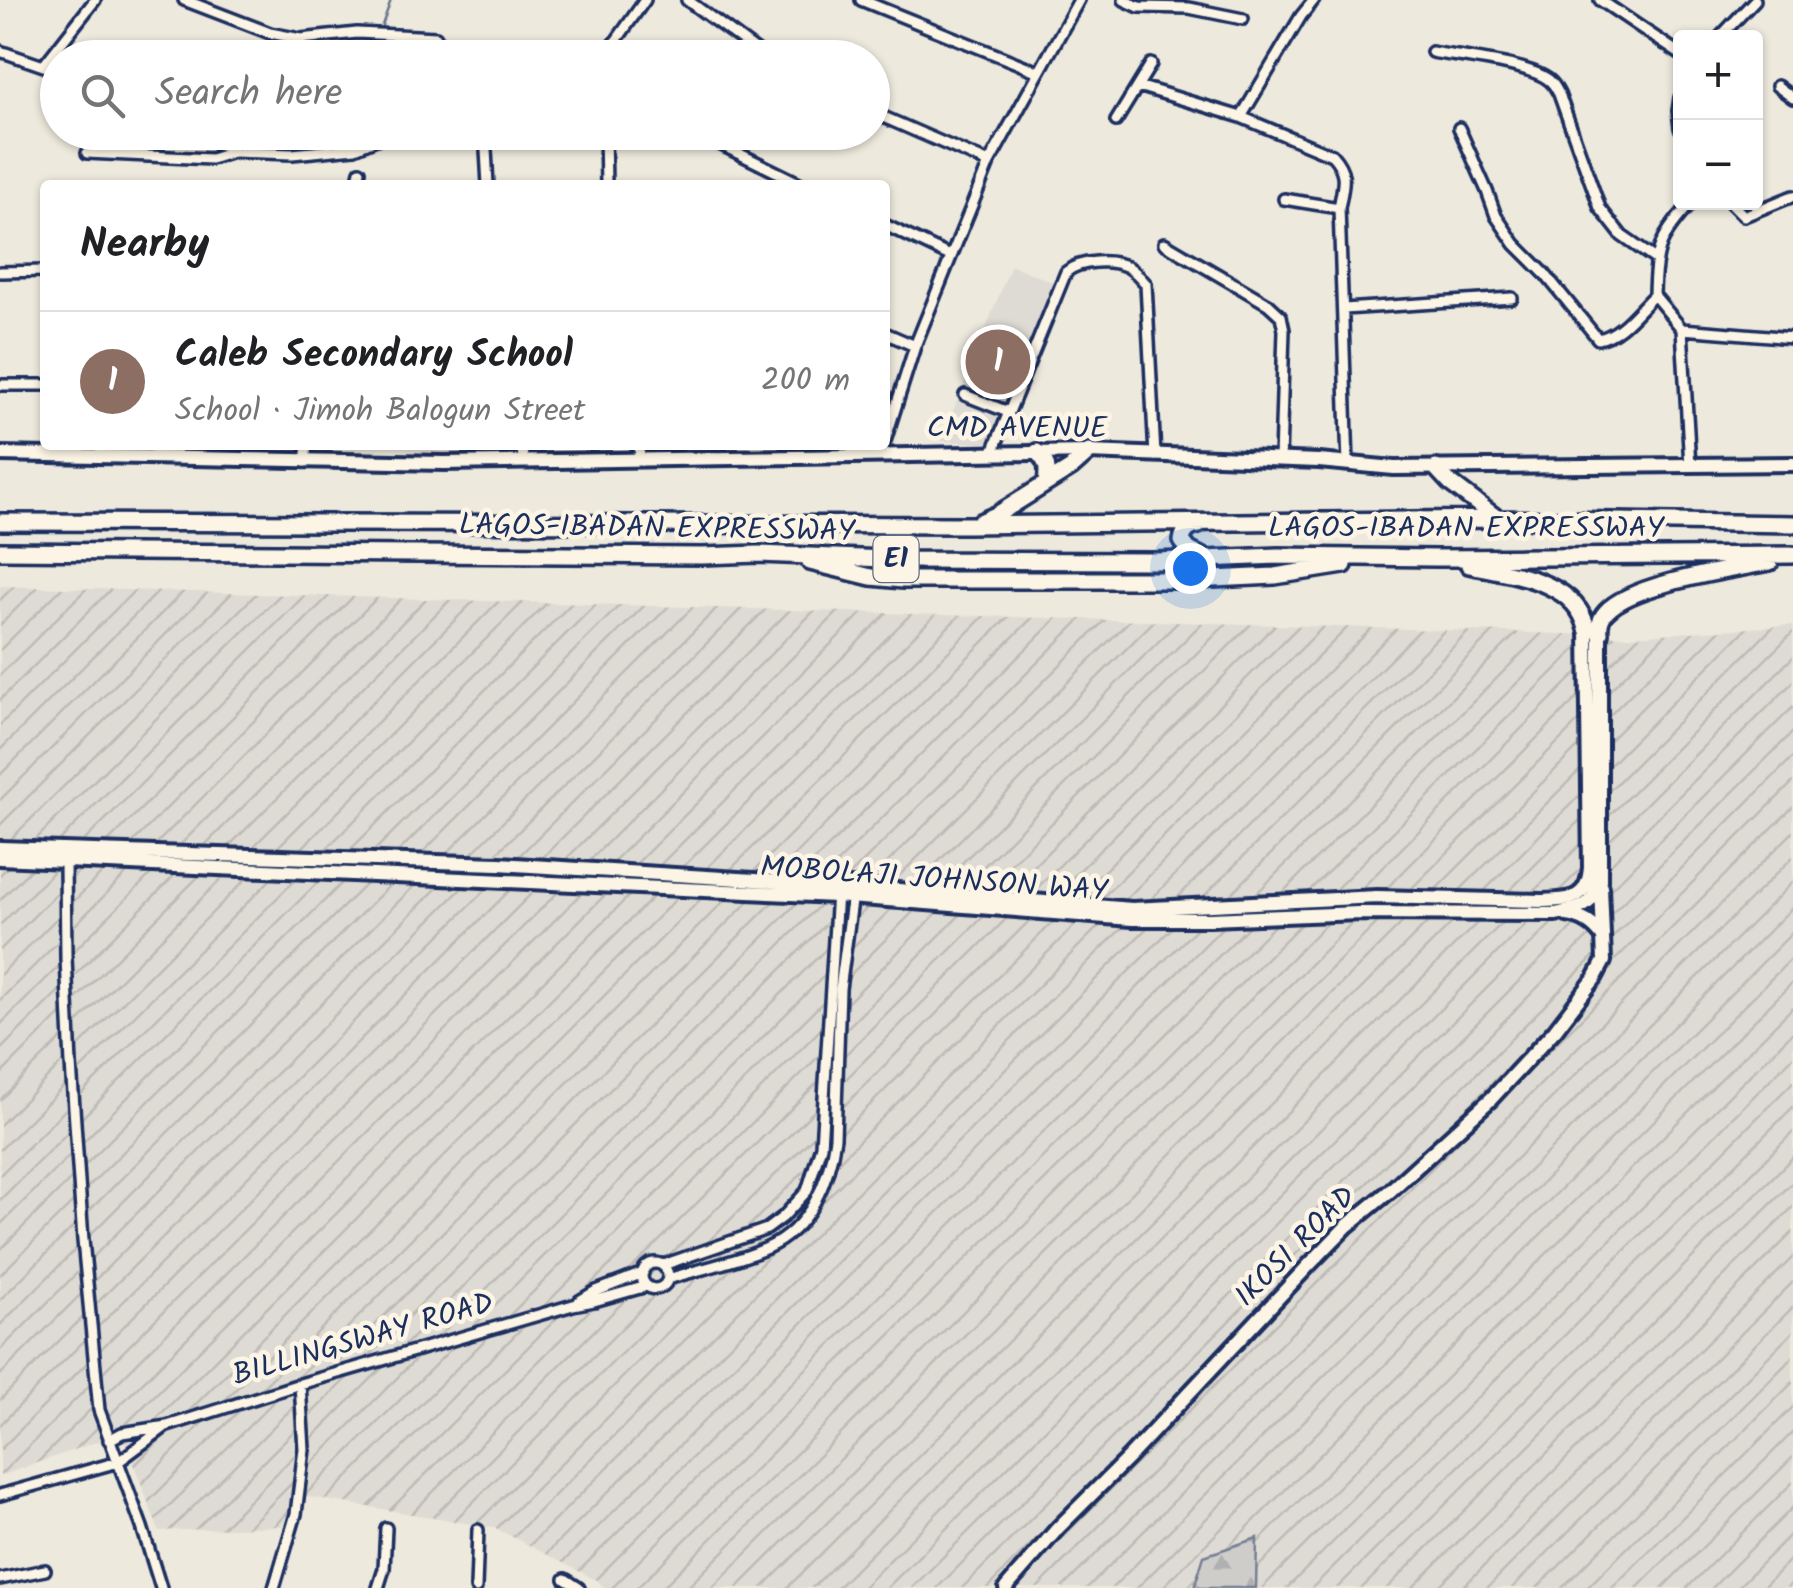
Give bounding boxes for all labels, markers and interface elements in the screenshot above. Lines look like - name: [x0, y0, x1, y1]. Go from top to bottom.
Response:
- map controls: [1673, 30, 1763, 210]
- button: +: [1673, 30, 1763, 120]
- search box: [40, 40, 890, 150]
- text: Search here: [155, 65, 342, 125]
- icon: search: [75, 68, 130, 123]
- button: −: [1673, 120, 1763, 210]
- text: Nearby: [80, 212, 209, 279]
- pin: 1: [966, 324, 1030, 400]
- text: Caleb Secondary School: [175, 326, 573, 386]
- text: 1: [108, 356, 117, 407]
- text: 200 m: [761, 356, 850, 407]
- text: School · Jimoh Balogun Street: [175, 386, 585, 437]
- street label: CMD AVENUE: [927, 405, 1109, 453]
- street label: LAGOS-IBADAN EXPRESSWAY: [459, 502, 857, 556]
- street label: LAGOS-IBADAN EXPRESSWAY: [1268, 505, 1666, 553]
- road number: E1: [874, 536, 918, 582]
- your location: [1165, 543, 1216, 594]
- street label: MOBOLAJI JOHNSON WAY: [759, 844, 1111, 916]
- street label: IKOSI ROAD: [1224, 1175, 1368, 1319]
- street label: BILLINGSWAY ROAD: [227, 1280, 499, 1400]

